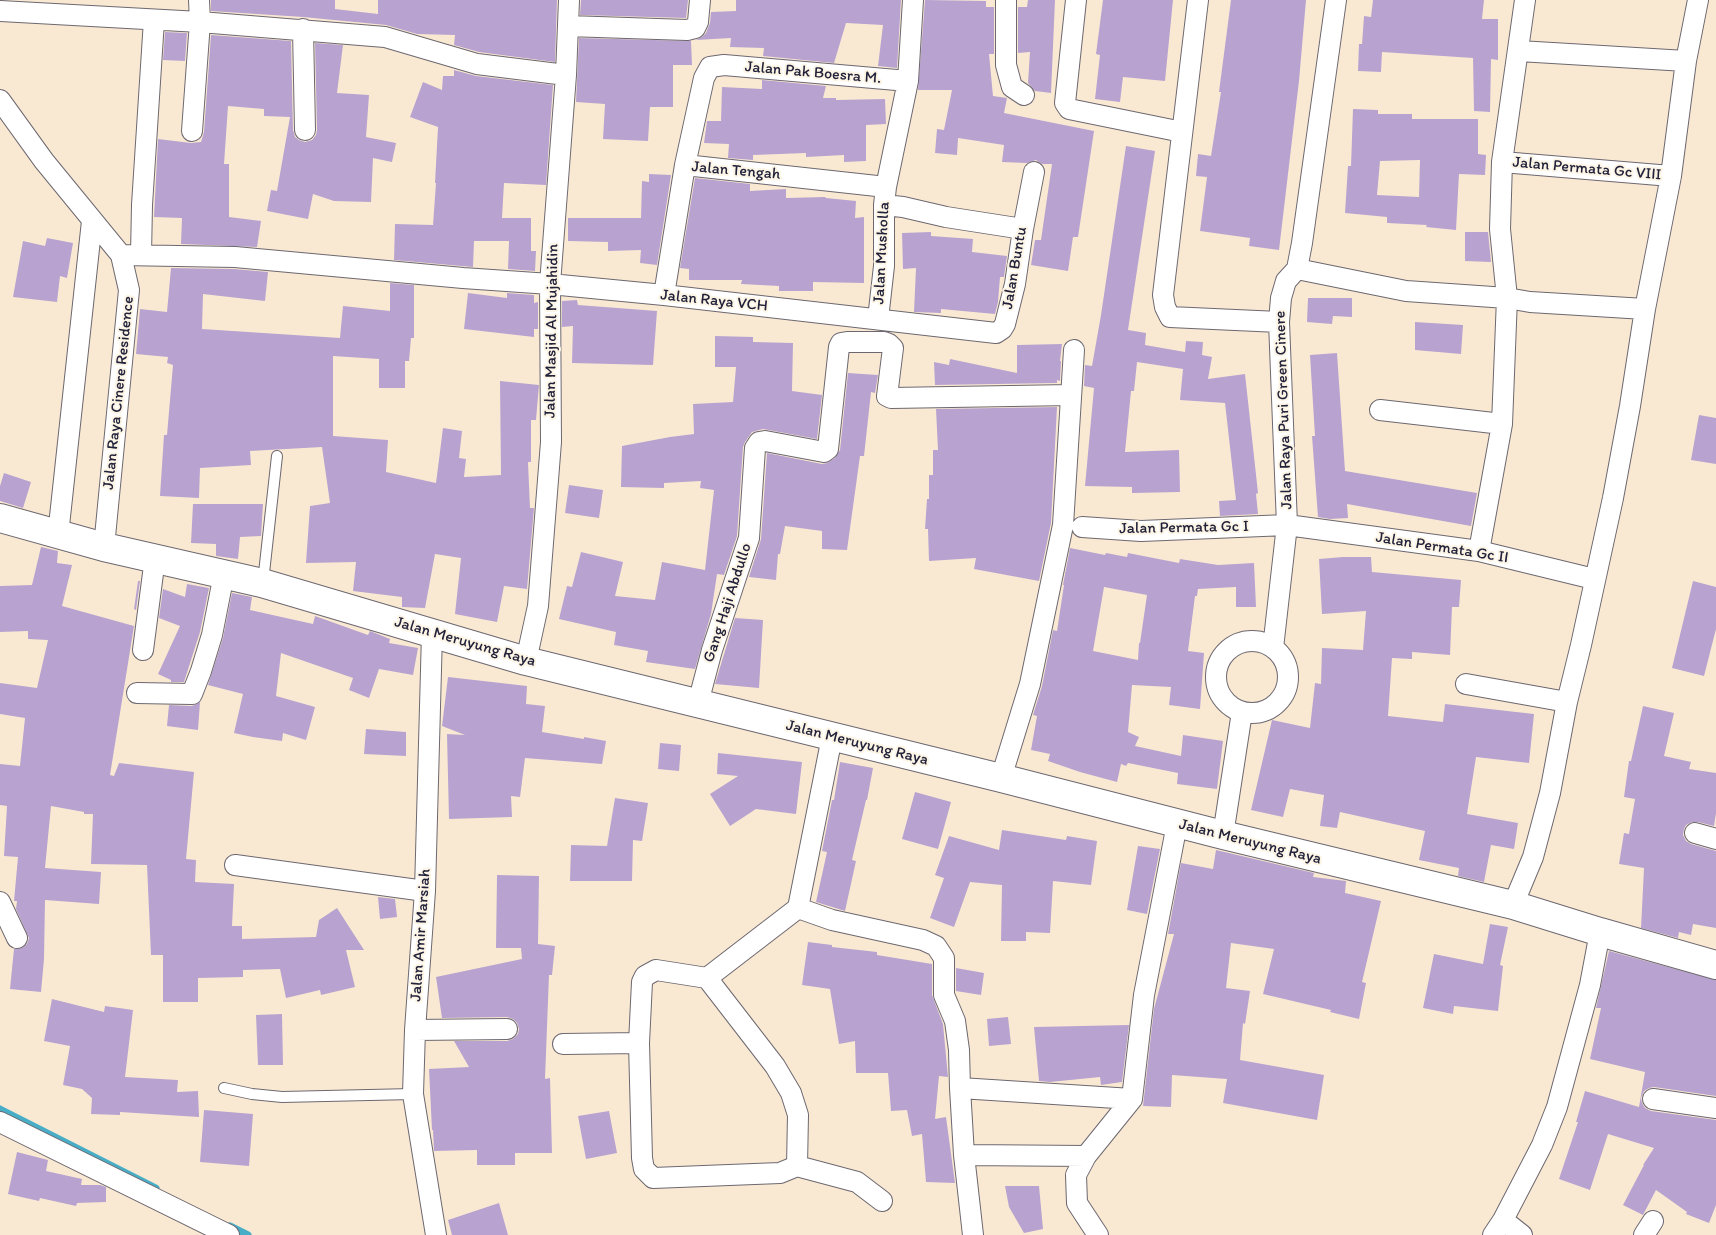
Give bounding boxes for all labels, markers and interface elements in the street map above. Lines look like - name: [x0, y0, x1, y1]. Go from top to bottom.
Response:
- street label: Jalan Pak Boesra M.: [744, 57, 882, 89]
- street label: Jalan Permata Gc VIII: [1512, 153, 1662, 185]
- street label: Jalan Tengah: [691, 158, 781, 184]
- street label: Jalan Musholla: [870, 201, 894, 305]
- street label: Jalan Buntu: [998, 225, 1032, 311]
- street label: Jalan Masjid Al Mujahidin: [541, 244, 563, 418]
- street label: Jalan Raya VCH: [659, 286, 769, 316]
- street label: Jalan Raya Cinere Residence: [99, 295, 139, 491]
- street label: Jalan Raya Puri Green Cinere: [1271, 310, 1297, 510]
- street label: Jalan Permata Gc I: [1119, 517, 1249, 539]
- street label: Jalan Permata Gc II: [1374, 528, 1510, 568]
- street label: Gang Haji Abdullo: [700, 541, 756, 665]
- street label: Jalan Meruyung Raya: [392, 613, 538, 671]
- street label: Jalan Meruyung Raya: [784, 716, 930, 770]
- street label: Jalan Meruyung Raya: [1177, 815, 1323, 869]
- street label: Jalan Amir Marsiah: [407, 868, 435, 1002]

